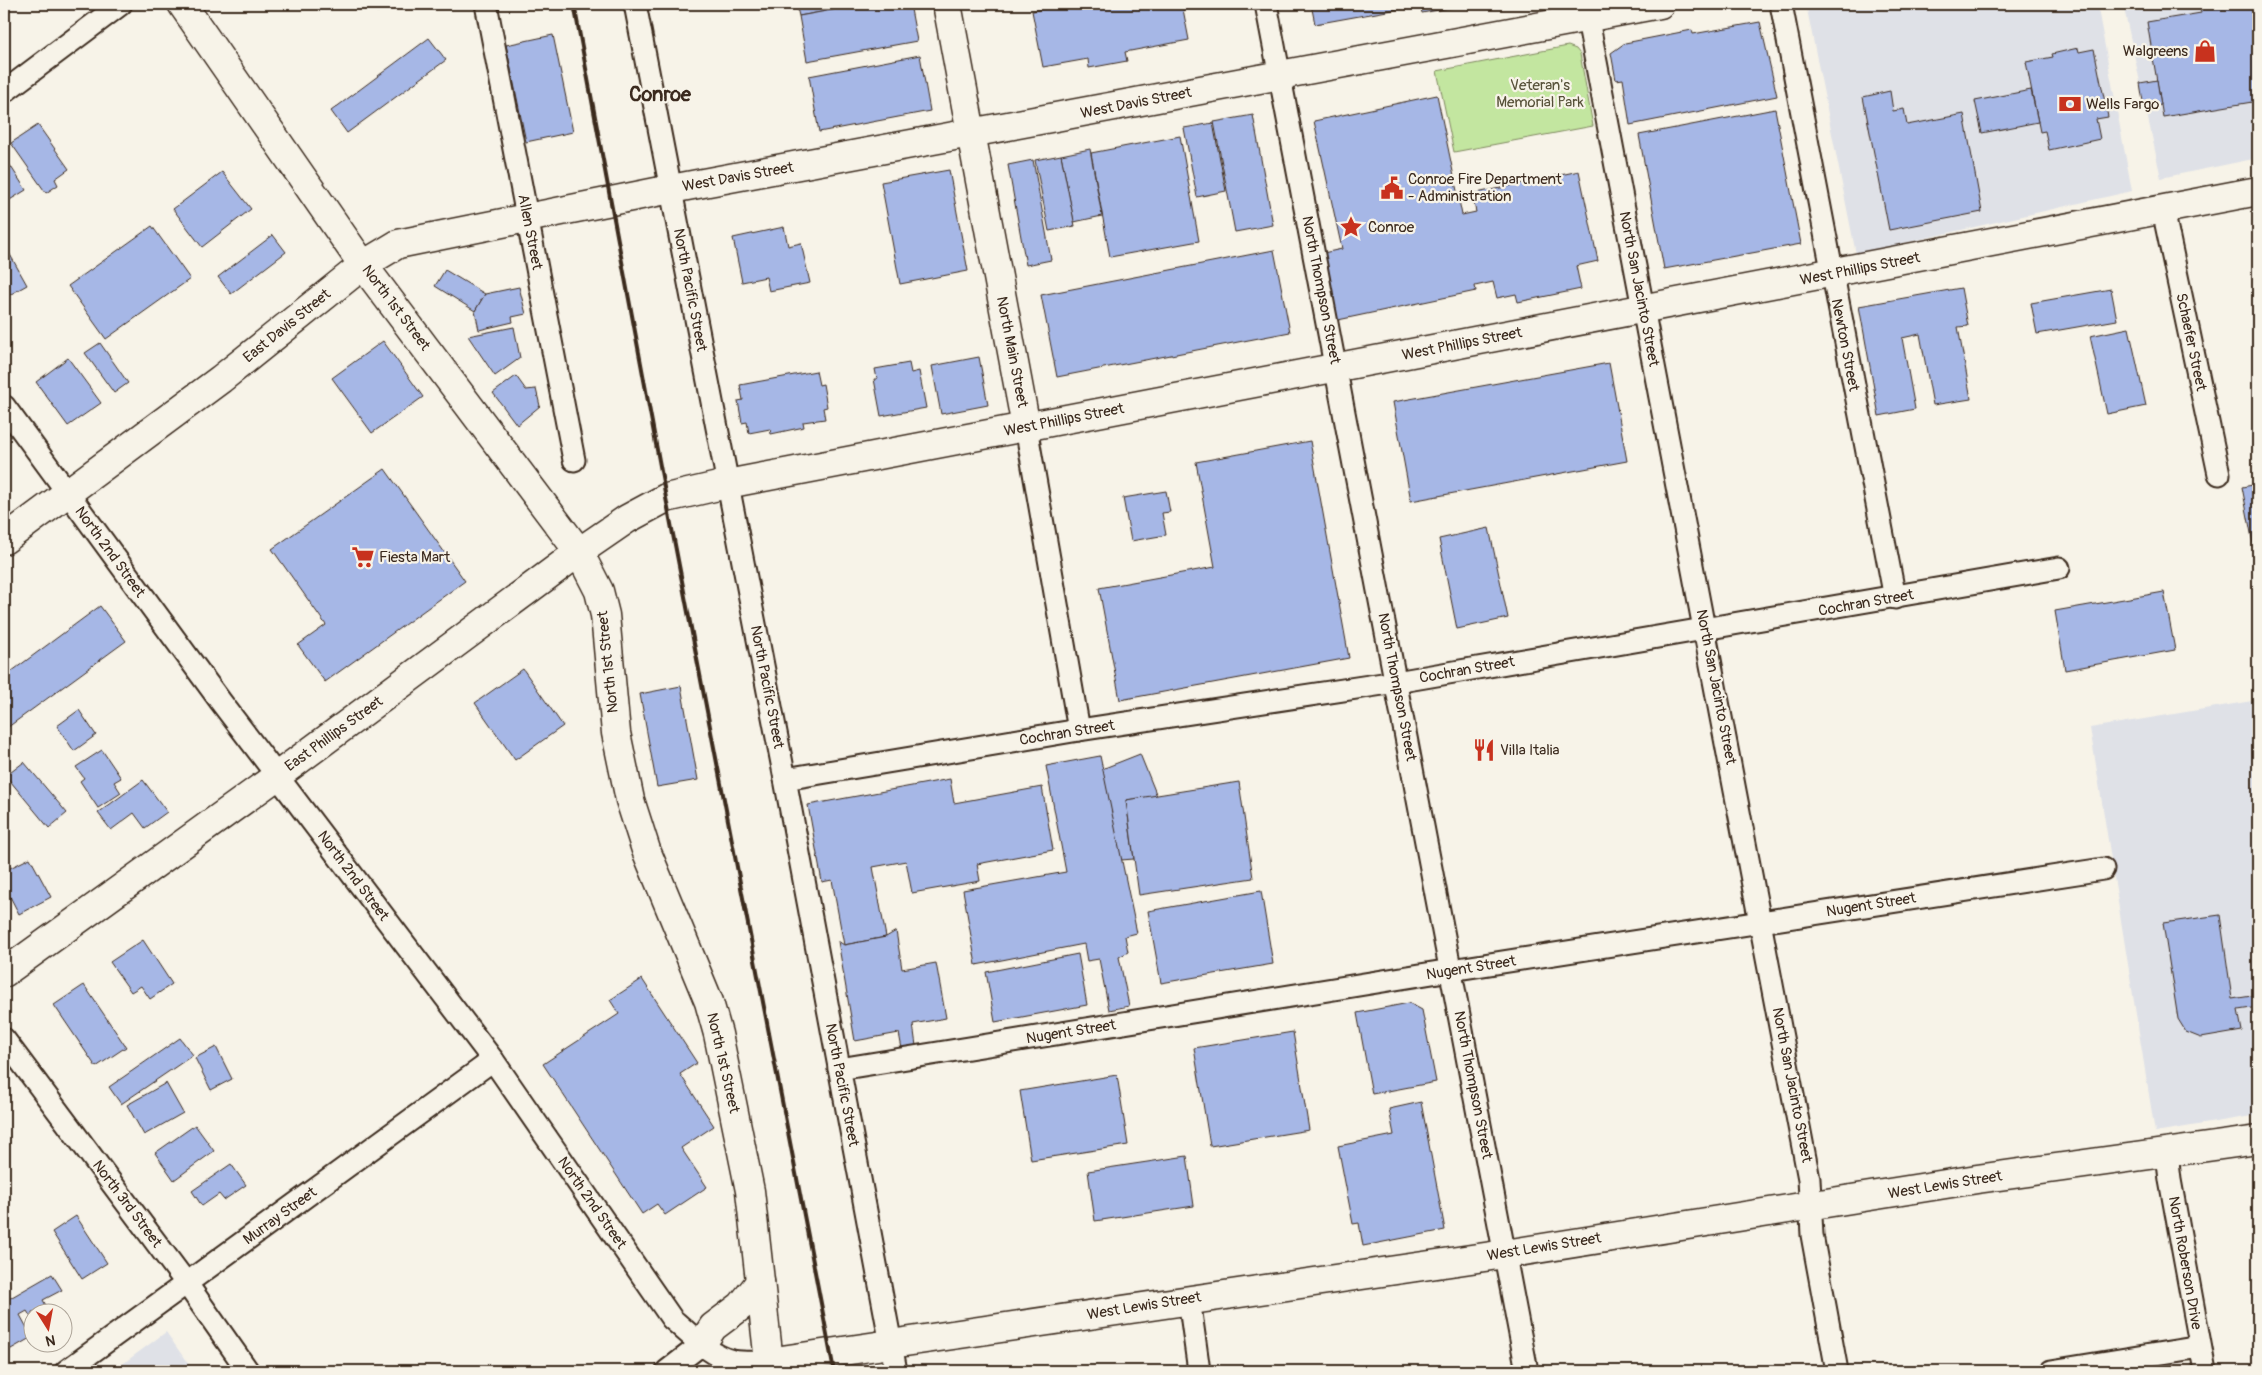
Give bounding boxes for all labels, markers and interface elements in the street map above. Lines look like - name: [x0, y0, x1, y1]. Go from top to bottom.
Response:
- shop icon: Walgreens: [2192, 38, 2218, 64]
- place label: Walgreens: [2123, 42, 2188, 61]
- park label: Veteran's Memorial Park: [1496, 76, 1584, 112]
- district label: Conroe: [629, 82, 692, 107]
- street label: West Davis Street: [1079, 83, 1194, 123]
- bank icon: Wells Fargo: [2057, 91, 2083, 117]
- place label: Wells Fargo: [2086, 95, 2159, 114]
- street label: West Davis Street: [681, 158, 796, 196]
- place label: Conroe Fire Department - Administration: [1408, 170, 1563, 206]
- public building icon: Conroe Fire Department - Administration: [1379, 175, 1405, 201]
- street label: Allen Street: [513, 193, 547, 272]
- street label: North San Jacinto Street: [1615, 210, 1664, 369]
- street label: North Thompson Street: [1297, 214, 1345, 367]
- place icon: Conroe: [1338, 214, 1364, 240]
- place label: Conroe: [1368, 218, 1415, 237]
- street label: North Pacific Street: [669, 227, 711, 354]
- street label: West Phillips Street: [1798, 248, 1923, 290]
- street label: North 1st Street: [358, 261, 435, 355]
- street label: East Davis Street: [239, 284, 335, 367]
- street label: Schaefer Street: [2171, 291, 2211, 394]
- street label: North Main Street: [992, 295, 1032, 410]
- street label: Newton Street: [1827, 297, 1863, 394]
- street label: West Phillips Street: [1400, 323, 1525, 365]
- street label: West Phillips Street: [1002, 399, 1127, 441]
- street label: North 2nd Street: [71, 503, 150, 602]
- supermarket icon: Fiesta Mart: [350, 544, 376, 570]
- place label: Fiesta Mart: [379, 548, 451, 567]
- street label: Cochran Street: [1817, 585, 1916, 621]
- street label: North San Jacinto Street: [1692, 608, 1741, 767]
- street label: North 1st Street: [593, 609, 623, 714]
- street label: North Thompson Street: [1373, 611, 1421, 764]
- street label: North Pacific Street: [746, 624, 788, 751]
- street label: Cochran Street: [1418, 652, 1517, 688]
- street label: East Phillips Street: [281, 692, 387, 776]
- street label: Cochran Street: [1018, 716, 1117, 750]
- restaurant icon: Villa Italia: [1471, 737, 1497, 763]
- place label: Villa Italia: [1500, 741, 1560, 760]
- street label: North 2nd Street: [313, 827, 394, 926]
- street label: Nugent Street: [1825, 888, 1918, 921]
- street label: Nugent Street: [1425, 951, 1518, 984]
- street label: North San Jacinto Street: [1768, 1006, 1817, 1165]
- street label: North Thompson Street: [1449, 1009, 1497, 1162]
- street label: North 1st Street: [702, 1011, 744, 1116]
- street label: Nugent Street: [1025, 1015, 1118, 1048]
- street label: North Pacific Street: [821, 1022, 863, 1149]
- street label: North 2nd Street: [553, 1153, 631, 1253]
- street label: North 3rd Street: [88, 1157, 167, 1252]
- street label: West Lewis Street: [1886, 1166, 2004, 1203]
- street label: Murray Street: [239, 1182, 321, 1249]
- street label: North Roberson Drive: [2164, 1195, 2206, 1332]
- street label: West Lewis Street: [1485, 1228, 1603, 1265]
- street label: West Lewis Street: [1085, 1287, 1203, 1324]
- north arrow: [22, 1302, 72, 1352]
- text: N: [44, 1331, 57, 1350]

